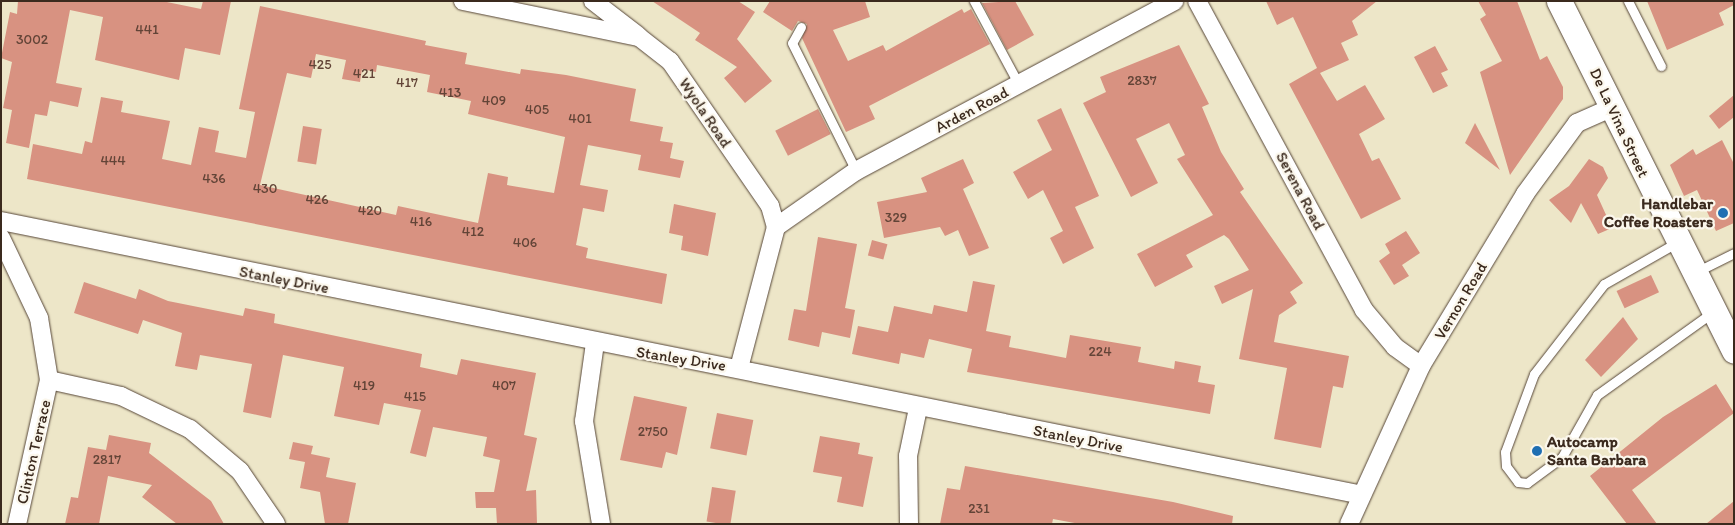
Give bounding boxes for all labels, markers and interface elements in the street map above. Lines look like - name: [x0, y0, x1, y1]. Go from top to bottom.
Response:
- house number: 441: [135, 22, 159, 38]
- house number: 3002: [16, 32, 48, 48]
- house number: 425: [308, 57, 332, 73]
- street label: De La Vina Street: [1585, 65, 1653, 181]
- house number: 421: [353, 66, 375, 82]
- house number: 2837: [1127, 73, 1157, 89]
- house number: 417: [396, 75, 418, 91]
- street label: Wyola Road: [675, 75, 735, 151]
- street label: Arden Road: [932, 83, 1012, 137]
- house number: 413: [439, 85, 461, 101]
- house number: 409: [482, 93, 506, 109]
- house number: 405: [525, 102, 549, 118]
- house number: 401: [568, 111, 592, 127]
- street label: Serena Road: [1271, 149, 1329, 233]
- house number: 444: [100, 153, 126, 169]
- house number: 436: [202, 171, 226, 187]
- house number: 430: [253, 181, 277, 197]
- house number: 426: [305, 192, 329, 208]
- place label: Handlebar Coffee Roasters: [1604, 194, 1713, 232]
- house number: 420: [358, 203, 382, 219]
- marker: Handlebar Coffee Roasters: [1717, 207, 1729, 219]
- house number: 329: [885, 210, 907, 226]
- house number: 416: [410, 214, 432, 230]
- house number: 412: [462, 224, 484, 240]
- house number: 406: [513, 235, 537, 251]
- street label: Vernon Road: [1430, 259, 1492, 343]
- street label: Stanley Drive: [237, 262, 331, 298]
- street label: Stanley Drive: [634, 342, 728, 376]
- house number: 224: [1088, 344, 1112, 360]
- house number: 419: [353, 378, 375, 394]
- house number: 407: [492, 378, 516, 394]
- house number: 415: [404, 389, 426, 405]
- street label: Clinton Terrace: [13, 399, 55, 505]
- street label: Stanley Drive: [1031, 421, 1125, 457]
- house number: 2750: [638, 424, 668, 440]
- place label: Autocamp Santa Barbara: [1547, 432, 1647, 470]
- marker: Autocamp Santa Barbara: [1531, 445, 1543, 457]
- house number: 2817: [93, 452, 121, 468]
- house number: 231: [968, 501, 990, 517]

